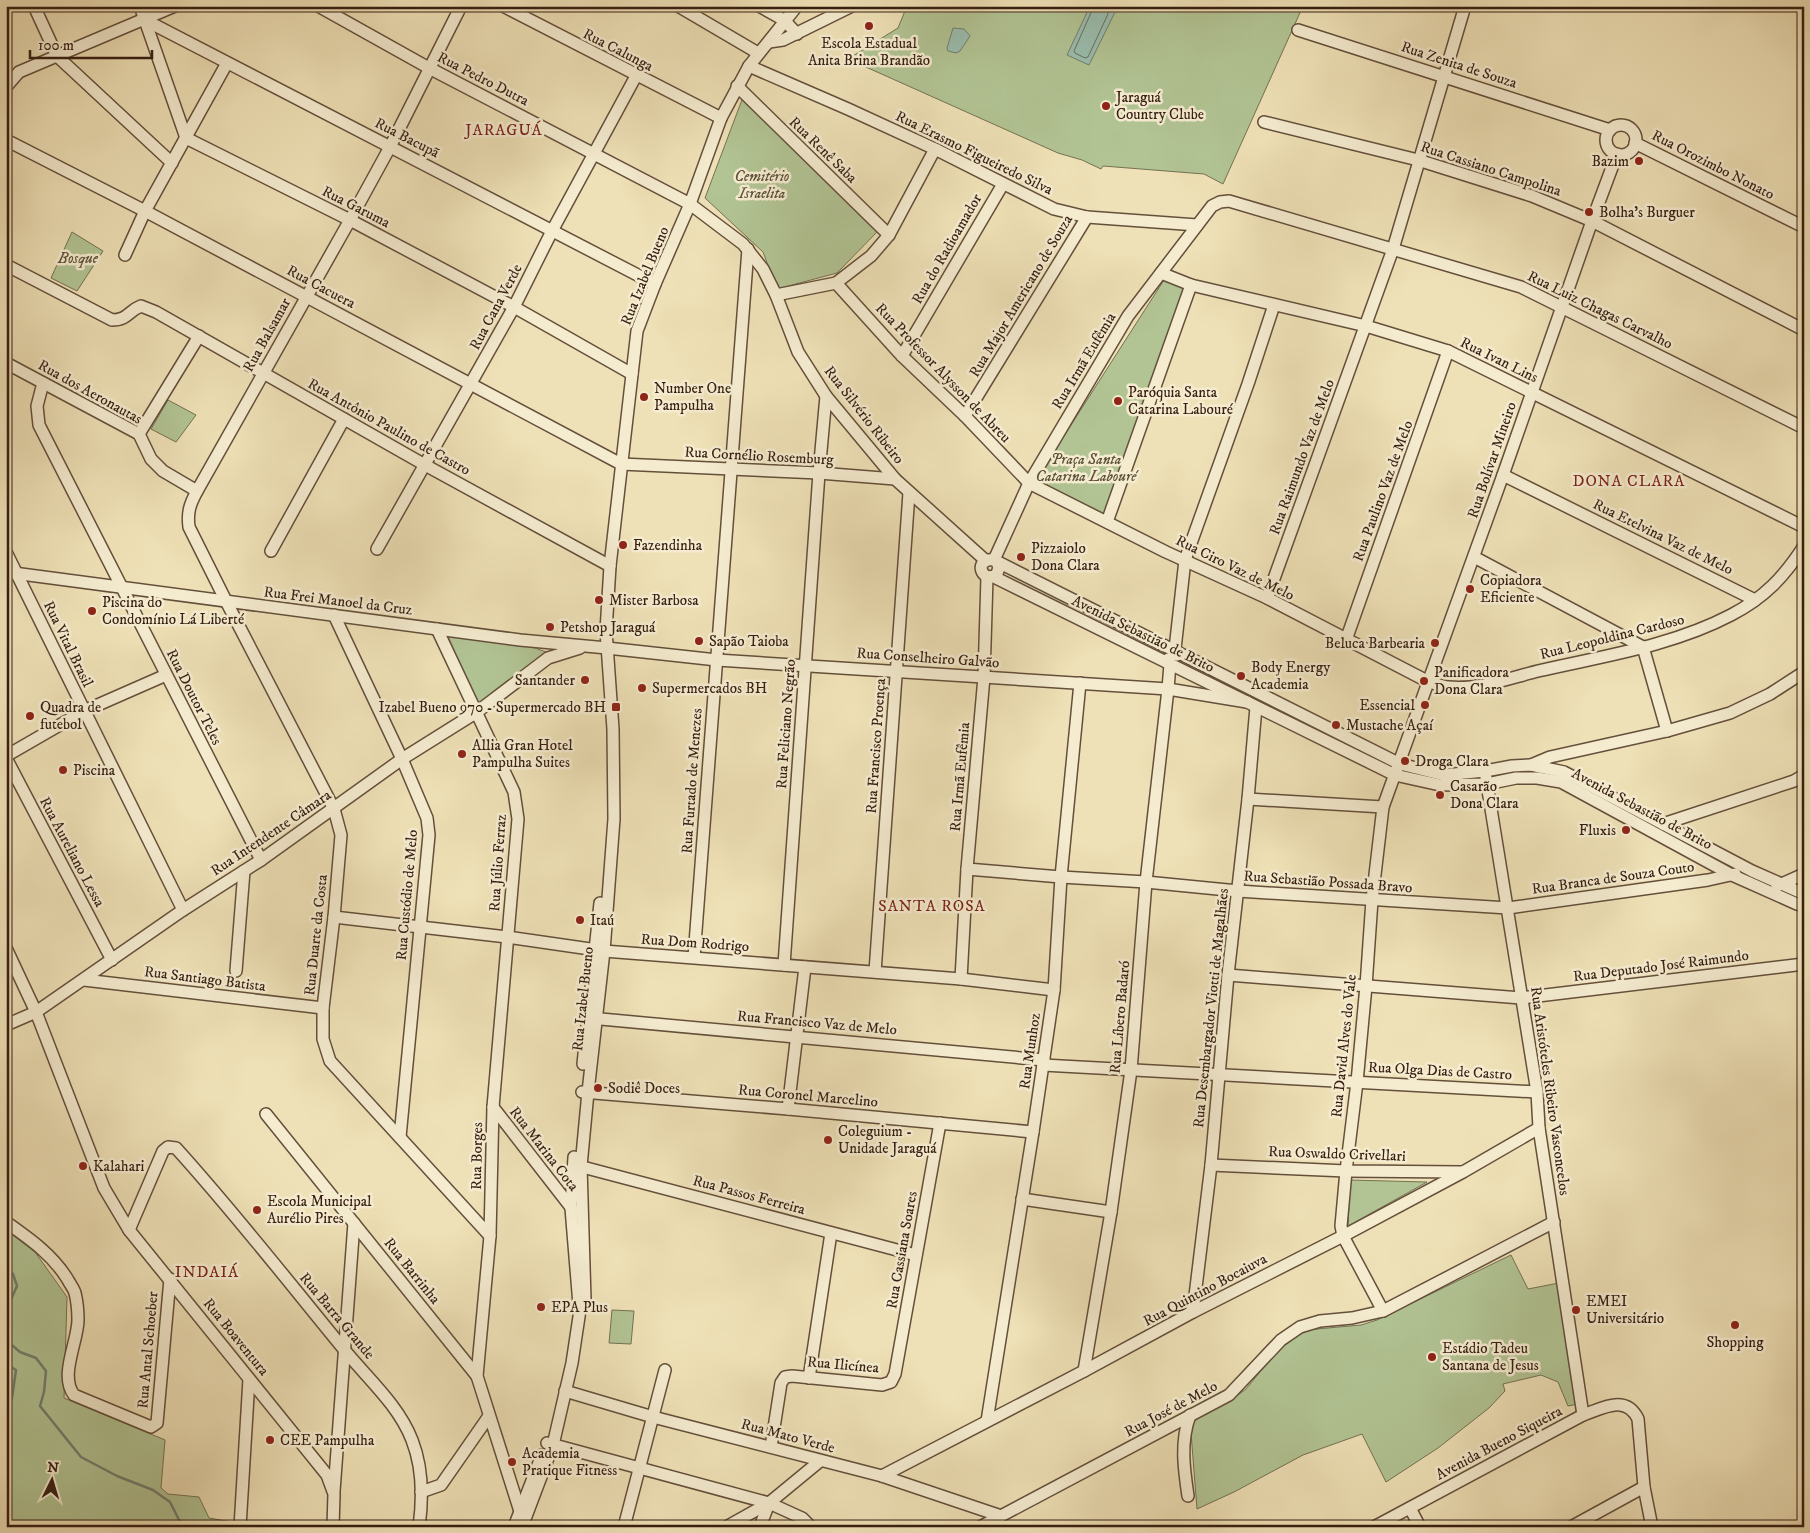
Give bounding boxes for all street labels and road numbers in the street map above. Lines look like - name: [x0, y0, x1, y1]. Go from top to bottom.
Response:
- street label: Rua Calunga: [580, 24, 657, 76]
- street label: Rua Zenita de Souza: [1399, 37, 1520, 93]
- street label: Rua Pedro Dutra: [434, 48, 533, 111]
- street label: Rua Erasmo Figueiredo Silva: [892, 107, 1056, 200]
- street label: Rua Renê Saba: [785, 113, 862, 188]
- street label: Rua Bacupã: [371, 114, 443, 163]
- street label: Rua Orozimbo Nonato: [1649, 126, 1777, 204]
- street label: Rua Cassiano Campolina: [1418, 137, 1564, 201]
- street label: Rua Garuma: [319, 182, 394, 233]
- street label: Rua do Radioamador: [908, 190, 986, 307]
- street label: Rua Major Americano de Souza: [965, 211, 1077, 381]
- street label: Rua Izabel Bueno: [617, 224, 673, 328]
- street label: Rua Cacuera: [283, 261, 359, 313]
- street label: Rua Cana Verde: [465, 261, 527, 353]
- street label: Rua Luiz Chagas Carvalho: [1524, 267, 1676, 353]
- street label: Rua Balsamar: [239, 294, 295, 375]
- street label: Rua Professor Alysson de Abreu: [871, 299, 1015, 447]
- street label: Rua Irmã Eufêmia: [1048, 309, 1121, 413]
- street label: Rua Ivan Lins: [1457, 333, 1541, 387]
- street label: Rua dos Aeronautas: [35, 356, 145, 428]
- street label: Rua Silvério Ribeiro: [820, 362, 908, 468]
- street label: Rua Antônio Paulino de Castro: [304, 374, 474, 480]
- street label: Rua Raimundo Vaz de Melo: [1265, 377, 1339, 537]
- street label: Rua Bolívar Mineiro: [1463, 399, 1521, 521]
- street label: Rua Paulino Vaz de Melo: [1349, 418, 1417, 564]
- street label: Rua Cornélio Rosemburg: [684, 443, 835, 469]
- street label: Rua Etelvina Vaz de Melo: [1590, 495, 1736, 579]
- street label: Rua Ciro Vaz de Melo: [1173, 531, 1297, 605]
- street label: Rua Frei Manoel da Cruz: [263, 582, 414, 620]
- street label: Avenida Sebastião de Brito: [1068, 591, 1218, 677]
- street label: Rua Vital Brasil: [39, 598, 97, 691]
- street label: Rua Leopoldina Cardoso: [1538, 610, 1686, 664]
- street label: Rua Conselheiro Galvão: [856, 644, 1000, 672]
- street label: Rua Doutor Teles: [162, 646, 226, 748]
- street label: Rua Feliciano Negrão: [772, 658, 800, 790]
- street label: Rua Francisco Proença: [862, 677, 890, 814]
- street label: Rua Furtado de Menezes: [677, 708, 707, 854]
- street label: Rua Irmã Eufêmia: [946, 721, 974, 832]
- street label: Avenida Sebastião de Brito: [1568, 764, 1716, 854]
- street label: Rua Intendente Câmara: [207, 785, 335, 880]
- street label: Rua Aureliano Lessa: [35, 794, 109, 911]
- street label: Rua Júlio Ferraz: [485, 813, 511, 912]
- street label: Rua Custódio de Melo: [392, 829, 422, 961]
- street label: Rua Branca de Souza Couto: [1530, 857, 1696, 899]
- street label: Rua Sebastião Possada Bravo: [1243, 867, 1413, 897]
- street label: Rua Duarte da Costa: [300, 873, 332, 997]
- street label: Rua Desembargador Viotti de Magalhães: [1189, 887, 1233, 1129]
- street label: Rua Dom Rodrigo: [640, 930, 750, 956]
- street label: Rua Izabel Bueno: [568, 946, 598, 1052]
- street label: Rua Deputado José Raimundo: [1572, 946, 1750, 986]
- street label: Rua Líbero Badaró: [1106, 960, 1134, 1074]
- street label: Rua Santiago Batista: [143, 962, 268, 996]
- street label: Rua David Alves do Vale: [1327, 973, 1361, 1119]
- street label: Rua Aristóteles Ribeiro Vasconcelos: [1526, 985, 1574, 1197]
- street label: Rua Francisco Vaz de Melo: [736, 1007, 898, 1039]
- street label: Rua Munhoz: [1015, 1011, 1045, 1090]
- street label: Rua Olga Dias de Castro: [1367, 1058, 1513, 1084]
- street label: Rua Coronel Marcelino: [737, 1080, 879, 1112]
- street label: Rua Marina Cota: [505, 1103, 583, 1196]
- street label: Rua Borges: [467, 1122, 487, 1190]
- street label: Rua Oswaldo Crivellari: [1268, 1142, 1406, 1166]
- street label: Rua Passos Ferreira: [691, 1171, 808, 1219]
- street label: Rua Cassiana Soares: [882, 1190, 922, 1310]
- street label: Rua Barrinha: [380, 1234, 445, 1308]
- street label: Rua Quintino Bocaiuva: [1140, 1249, 1271, 1331]
- street label: Rua Barra Grande: [295, 1269, 379, 1363]
- street label: Rua Antal Schoeber: [133, 1290, 163, 1409]
- street label: Rua Boaventura: [199, 1294, 273, 1380]
- street label: Rua Ilicínea: [806, 1352, 880, 1378]
- street label: Rua José de Melo: [1121, 1377, 1221, 1441]
- street label: Avenida Bueno Siqueira: [1433, 1401, 1566, 1484]
- street label: Rua Mato Verde: [739, 1414, 837, 1458]

